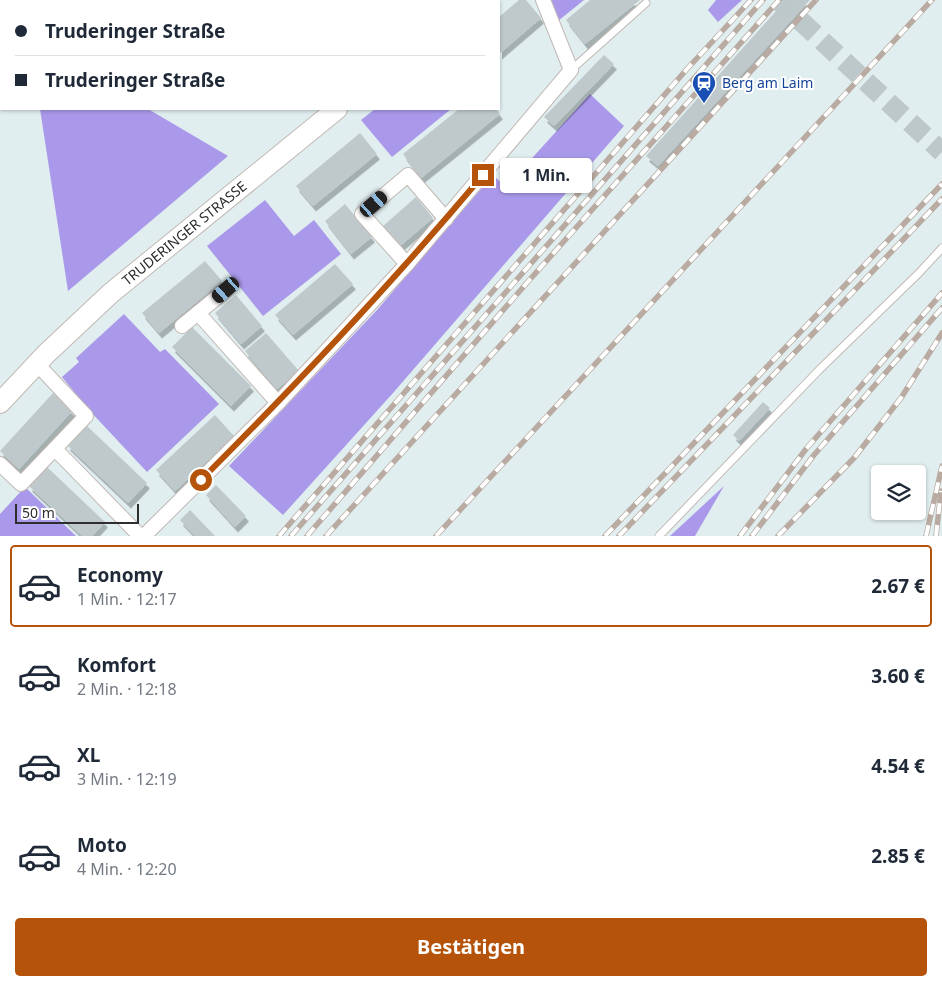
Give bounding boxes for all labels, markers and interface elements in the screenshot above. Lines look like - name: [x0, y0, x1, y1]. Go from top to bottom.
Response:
- text: Truderinger Straße: [45, 18, 225, 44]
- text: Truderinger Straße: [45, 67, 225, 93]
- station icon: Berg am Laim: [691, 70, 717, 104]
- place label: Berg am Laim: [722, 73, 813, 92]
- callout: 1 Min.: [500, 158, 593, 192]
- route end: [472, 164, 494, 186]
- text: 1 Min.: [522, 164, 570, 186]
- street label: TRUDERINGER STRASSE: [118, 176, 250, 289]
- car: [357, 188, 390, 220]
- car: [209, 274, 242, 306]
- map controls: [871, 465, 926, 520]
- button: layers: [871, 465, 926, 520]
- route start: [190, 469, 212, 491]
- scale bar: [15, 501, 139, 524]
- text: 50 m: [22, 503, 55, 522]
- text: Economy: [77, 562, 163, 588]
- icon: car: [17, 564, 62, 609]
- text: 2.67 €: [871, 573, 925, 599]
- text: 1 Min. · 12:17: [77, 588, 177, 610]
- text: Komfort: [77, 652, 156, 678]
- icon: car: [17, 654, 62, 699]
- text: 3.60 €: [871, 663, 925, 689]
- text: 2 Min. · 12:18: [77, 678, 177, 700]
- text: XL: [77, 742, 100, 768]
- icon: car: [17, 744, 62, 789]
- text: 4.54 €: [871, 753, 925, 779]
- text: 3 Min. · 12:19: [77, 768, 177, 790]
- text: Moto: [77, 832, 127, 858]
- icon: car: [17, 834, 62, 879]
- text: 2.85 €: [871, 843, 925, 869]
- text: 4 Min. · 12:20: [77, 858, 177, 880]
- button: Bestätigen: [15, 918, 927, 976]

